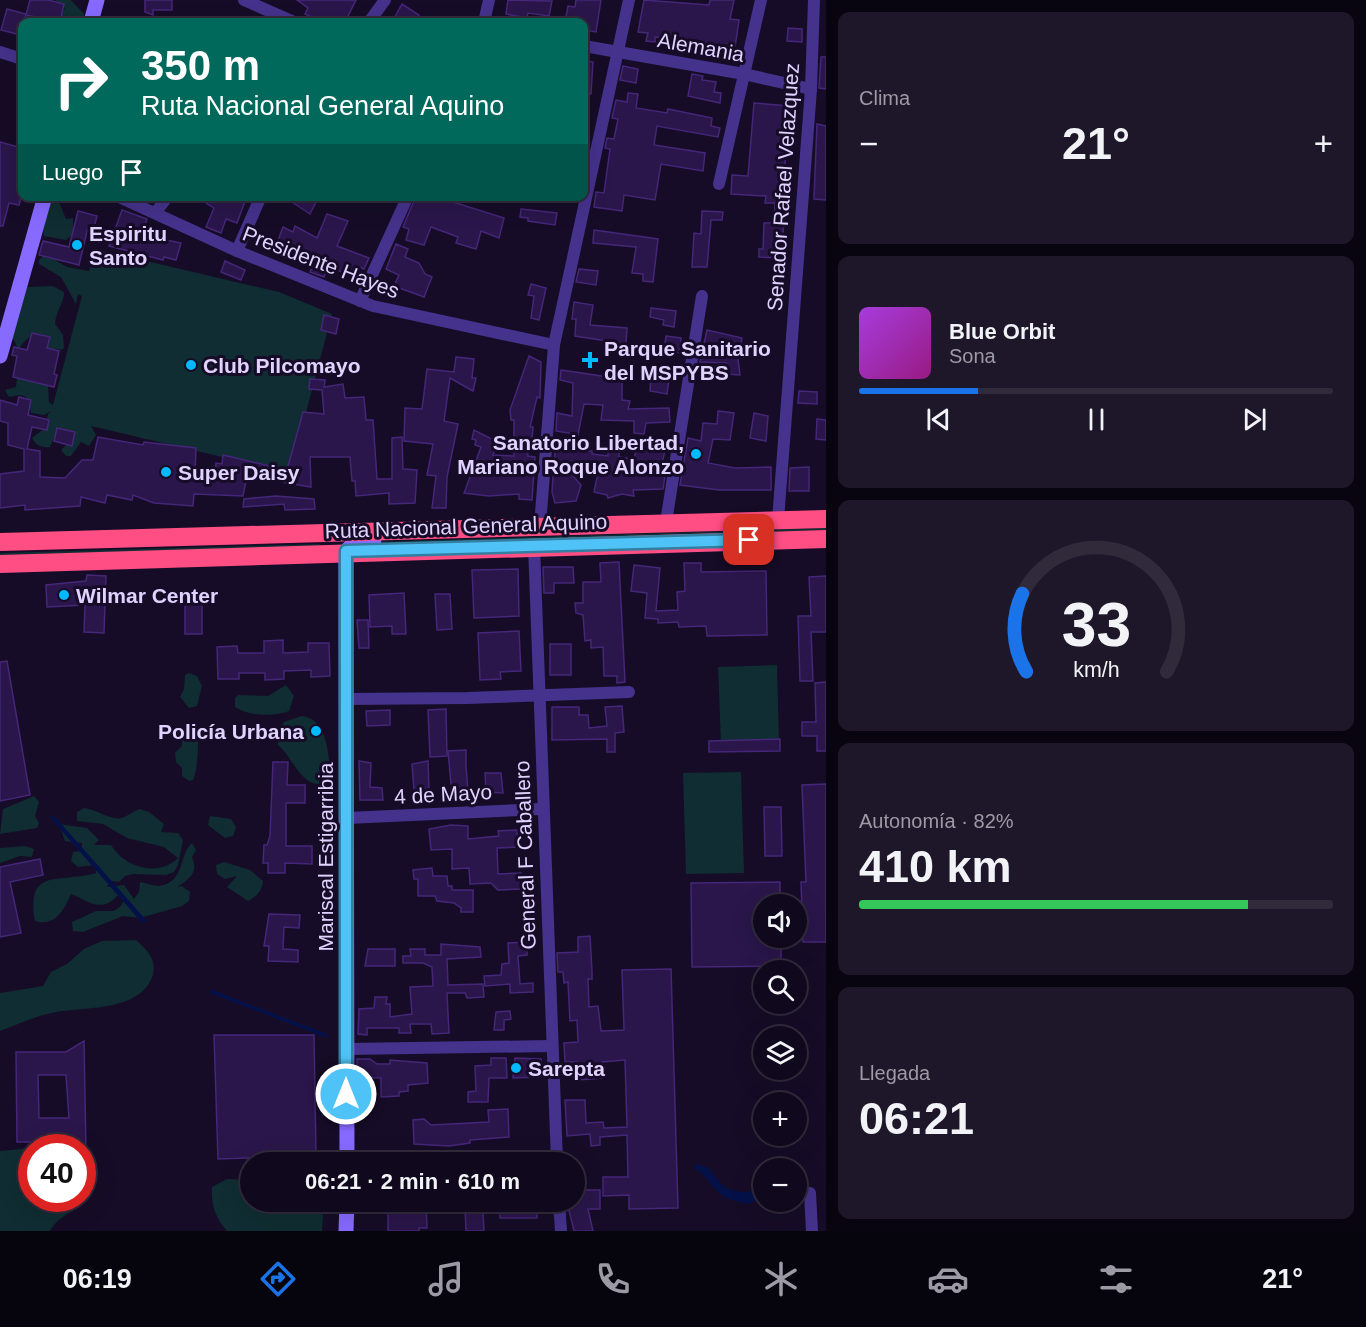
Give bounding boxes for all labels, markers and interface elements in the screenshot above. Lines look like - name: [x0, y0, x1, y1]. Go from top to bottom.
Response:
- street label: Alemania: [656, 28, 746, 66]
- icon: right: [42, 42, 120, 120]
- text: 350 m: [141, 42, 260, 89]
- street label: Senador Rafael Velazquez: [763, 62, 803, 312]
- text: Clima: [859, 87, 910, 109]
- text: Ruta Nacional General Aquino: [141, 91, 504, 121]
- text: 21°: [1062, 118, 1130, 169]
- text: −: [859, 125, 878, 162]
- text: +: [1314, 125, 1333, 162]
- icon: arrive: [115, 156, 148, 189]
- text: Luego: [42, 160, 103, 185]
- place label: Espiritu Santo: [89, 222, 167, 269]
- street label: Presidente Hayes: [240, 222, 402, 302]
- marker: Espiritu Santo: [70, 238, 84, 252]
- text: Blue Orbit: [949, 319, 1055, 344]
- place label: Parque Sanitario del MSPYBS: [604, 337, 771, 384]
- text: Sona: [949, 345, 996, 367]
- marker: Parque Sanitario del MSPYBS: [581, 351, 599, 369]
- place label: Club Pilcomayo: [203, 354, 361, 377]
- marker: Club Pilcomayo: [184, 358, 198, 372]
- icon: previous: [922, 403, 955, 436]
- icon: pause: [1080, 403, 1113, 436]
- icon: next: [1238, 403, 1271, 436]
- place label: Sanatorio Libertad, Mariano Roque Alonzo: [457, 431, 684, 478]
- marker: Sanatorio Libertad, Mariano Roque Alonzo: [689, 447, 703, 461]
- place label: Super Daisy: [178, 461, 300, 484]
- marker: Super Daisy: [159, 465, 173, 479]
- street label: Ruta Nacional General Aquino: [324, 510, 608, 542]
- pin: [723, 514, 774, 565]
- icon: arrive: [732, 523, 765, 556]
- place label: Wilmar Center: [76, 584, 218, 607]
- marker: Wilmar Center: [57, 588, 71, 602]
- text: 33: [1061, 591, 1131, 660]
- text: km/h: [1073, 659, 1119, 683]
- place label: Policía Urbana: [158, 720, 304, 743]
- marker: Policía Urbana: [309, 724, 323, 738]
- street label: General F Caballero: [510, 760, 540, 950]
- street label: Mariscal Estigarribia: [314, 762, 337, 952]
- street label: 4 de Mayo: [393, 780, 493, 808]
- text: Autonomía · 82%: [859, 810, 1014, 832]
- text: 410 km: [859, 841, 1012, 892]
- map controls: [753, 894, 807, 1212]
- button: sound: [753, 894, 807, 948]
- button: search: [753, 960, 807, 1014]
- button: layers: [753, 1026, 807, 1080]
- place label: Sarepta: [528, 1057, 605, 1080]
- marker: Sarepta: [509, 1061, 523, 1075]
- position arrow: [314, 1062, 378, 1126]
- text: Llegada: [859, 1062, 930, 1084]
- button: +: [753, 1092, 807, 1146]
- text: 06:21: [859, 1093, 974, 1144]
- speed limit sign: 40: [18, 1134, 96, 1212]
- button: −: [753, 1158, 807, 1212]
- text: 06:21 · 2 min · 610 m: [305, 1169, 520, 1194]
- icon: directions: [257, 1258, 299, 1300]
- icon: music: [425, 1258, 467, 1300]
- icon: phone: [592, 1258, 634, 1300]
- icon: climate: [760, 1258, 802, 1300]
- icon: car: [927, 1258, 969, 1300]
- icon: filters: [1095, 1258, 1137, 1300]
- text: 06:19: [63, 1264, 132, 1294]
- text: 21°: [1262, 1264, 1303, 1294]

